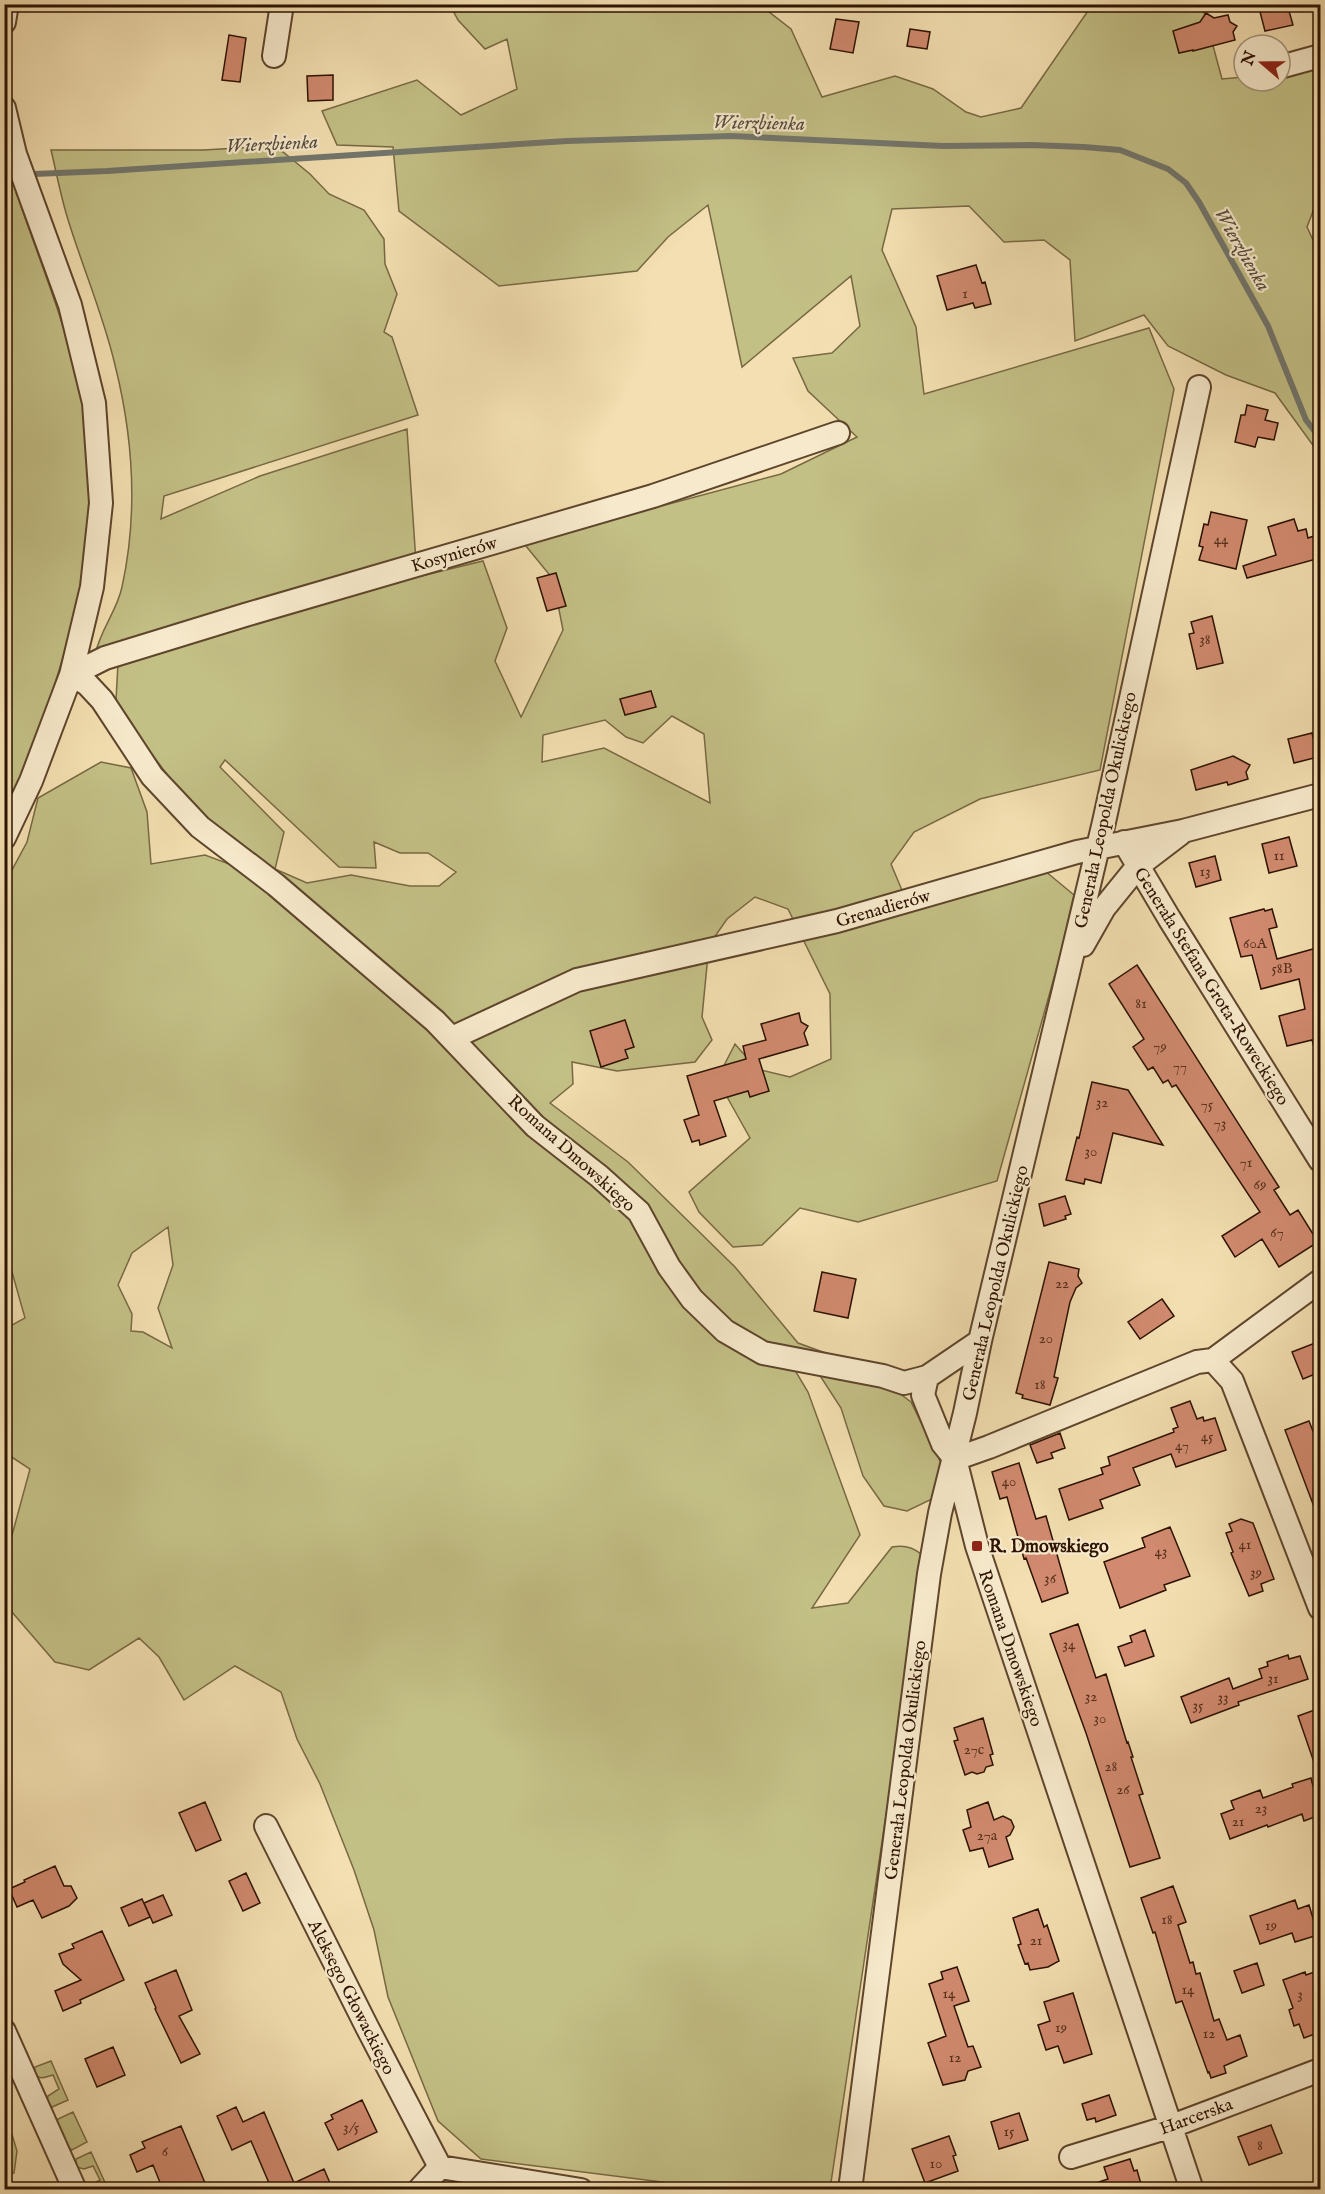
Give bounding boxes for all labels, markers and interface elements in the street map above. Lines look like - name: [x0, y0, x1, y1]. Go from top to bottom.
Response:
- north arrow: [1232, 33, 1292, 93]
- text: N: [1238, 48, 1262, 69]
- water label: Wierzbienka: [713, 110, 805, 137]
- water label: Wierzbienka: [225, 130, 319, 159]
- water label: Wierzbienka: [1208, 204, 1276, 296]
- house number: 1: [962, 284, 968, 303]
- house number: 44: [1214, 530, 1229, 549]
- street label: Kosynierów: [409, 532, 501, 579]
- house number: 38: [1199, 630, 1211, 649]
- street label: Generała Leopolda Okulickiego: [1070, 690, 1143, 931]
- house number: 11: [1273, 846, 1285, 865]
- house number: 13: [1199, 862, 1211, 881]
- street label: Generała Stefana Grota-Roweckiego: [1128, 863, 1294, 1110]
- street label: Grenadierów: [834, 885, 934, 934]
- house number: 60A: [1243, 934, 1268, 953]
- house number: 58B: [1271, 959, 1293, 978]
- house number: 81: [1135, 994, 1147, 1013]
- house number: 79: [1153, 1037, 1167, 1056]
- house number: 77: [1173, 1057, 1187, 1076]
- street label: Romana Dmowskiego: [502, 1091, 640, 1218]
- house number: 32: [1096, 1093, 1108, 1112]
- house number: 75: [1201, 1095, 1214, 1114]
- house number: 73: [1214, 1114, 1226, 1133]
- house number: 30: [1085, 1142, 1097, 1161]
- house number: 71: [1240, 1153, 1252, 1172]
- street label: Generała Leopolda Okulickiego: [958, 1163, 1035, 1403]
- house number: 69: [1254, 1175, 1266, 1194]
- house number: 67: [1270, 1223, 1284, 1242]
- house number: 22: [1055, 1274, 1069, 1293]
- house number: 20: [1039, 1329, 1053, 1348]
- house number: 18: [1034, 1375, 1046, 1394]
- house number: 45: [1201, 1427, 1214, 1446]
- house number: 47: [1175, 1436, 1189, 1455]
- house number: 40: [1002, 1472, 1016, 1491]
- house number: 41: [1239, 1535, 1251, 1554]
- place label: R. Dmowskiego: [989, 1536, 1109, 1559]
- marker: R. Dmowskiego: [970, 1539, 984, 1553]
- house number: 43: [1155, 1542, 1167, 1561]
- house number: 39: [1250, 1563, 1262, 1582]
- street label: Romana Dmowskiego: [972, 1567, 1047, 1730]
- house number: 36: [1044, 1569, 1057, 1588]
- house number: 34: [1063, 1635, 1076, 1654]
- street label: Generała Leopolda Okulickiego: [880, 1639, 933, 1881]
- house number: 31: [1267, 1669, 1279, 1688]
- house number: 32: [1085, 1687, 1097, 1706]
- house number: 33: [1217, 1688, 1229, 1707]
- house number: 35: [1192, 1696, 1204, 1715]
- house number: 30: [1094, 1709, 1106, 1728]
- house number: 27c: [964, 1740, 984, 1759]
- house number: 28: [1105, 1757, 1118, 1776]
- house number: 26: [1116, 1780, 1130, 1799]
- house number: 23: [1255, 1799, 1267, 1818]
- house number: 21: [1232, 1812, 1244, 1831]
- house number: 27a: [977, 1826, 998, 1845]
- house number: 18: [1161, 1910, 1173, 1929]
- street label: Aleksego Głowackiego: [301, 1915, 400, 2079]
- house number: 19: [1265, 1916, 1277, 1935]
- house number: 21: [1030, 1931, 1042, 1950]
- house number: 14: [1182, 1980, 1195, 1999]
- house number: 14: [943, 1984, 956, 2003]
- house number: 3: [1297, 1985, 1303, 2004]
- house number: 19: [1055, 2018, 1067, 2037]
- house number: 12: [1203, 2024, 1215, 2043]
- house number: 12: [949, 2048, 961, 2067]
- street label: Harcerska: [1157, 2093, 1236, 2141]
- house number: 3/5: [343, 2118, 360, 2137]
- house number: 15: [1003, 2122, 1015, 2141]
- house number: 8: [1257, 2136, 1263, 2155]
- house number: 6: [162, 2142, 169, 2161]
- house number: 10: [930, 2154, 942, 2173]

